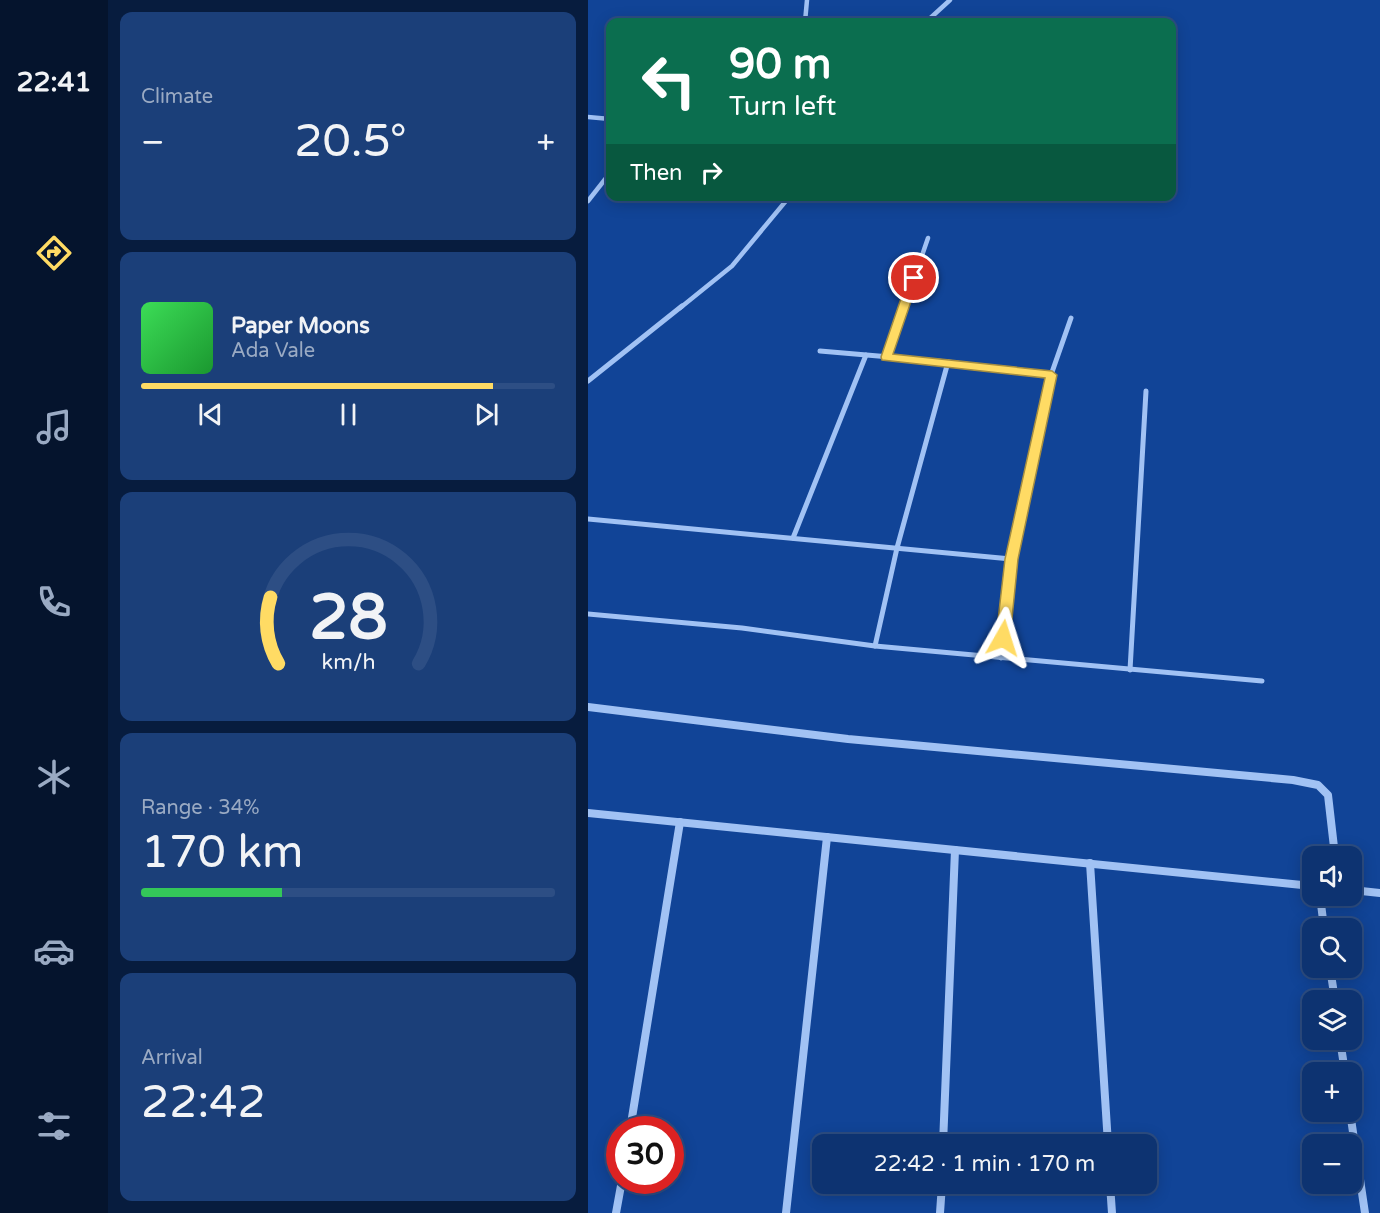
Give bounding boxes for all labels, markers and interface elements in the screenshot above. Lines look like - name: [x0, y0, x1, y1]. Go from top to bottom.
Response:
- text: 90 m: [729, 39, 831, 90]
- icon: left: [630, 42, 708, 120]
- text: 22:41: [17, 66, 91, 99]
- text: Climate: [141, 85, 213, 109]
- text: Turn left: [729, 90, 836, 123]
- text: 20.5°: [294, 115, 407, 169]
- text: −: [141, 123, 165, 162]
- text: +: [536, 123, 555, 162]
- icon: right: [695, 156, 728, 189]
- text: Then: [630, 160, 683, 186]
- icon: directions: [33, 232, 75, 274]
- pin: [888, 252, 939, 303]
- icon: arrive: [897, 261, 930, 294]
- text: Paper Moons: [231, 313, 370, 339]
- text: Ada Vale: [231, 339, 315, 363]
- icon: previous: [194, 398, 227, 431]
- icon: pause: [332, 398, 365, 431]
- icon: next: [470, 398, 503, 431]
- icon: music: [33, 406, 75, 448]
- icon: phone: [33, 581, 75, 623]
- text: 28: [309, 581, 387, 656]
- position arrow: [971, 606, 1035, 670]
- text: km/h: [321, 649, 375, 675]
- icon: climate: [33, 756, 75, 798]
- text: Range · 34%: [141, 796, 260, 820]
- text: 170 km: [141, 826, 303, 880]
- map controls: [1302, 846, 1362, 1194]
- button: sound: [1302, 846, 1362, 906]
- button: search: [1302, 918, 1362, 978]
- icon: car: [33, 930, 75, 972]
- button: layers: [1302, 990, 1362, 1050]
- text: Arrival: [141, 1046, 203, 1070]
- button: +: [1302, 1062, 1362, 1122]
- text: 22:42: [141, 1076, 266, 1130]
- icon: filters: [33, 1105, 75, 1147]
- speed limit sign: 30: [606, 1116, 684, 1194]
- button: −: [1302, 1134, 1362, 1194]
- text: 22:42 · 1 min · 170 m: [874, 1151, 1095, 1177]

